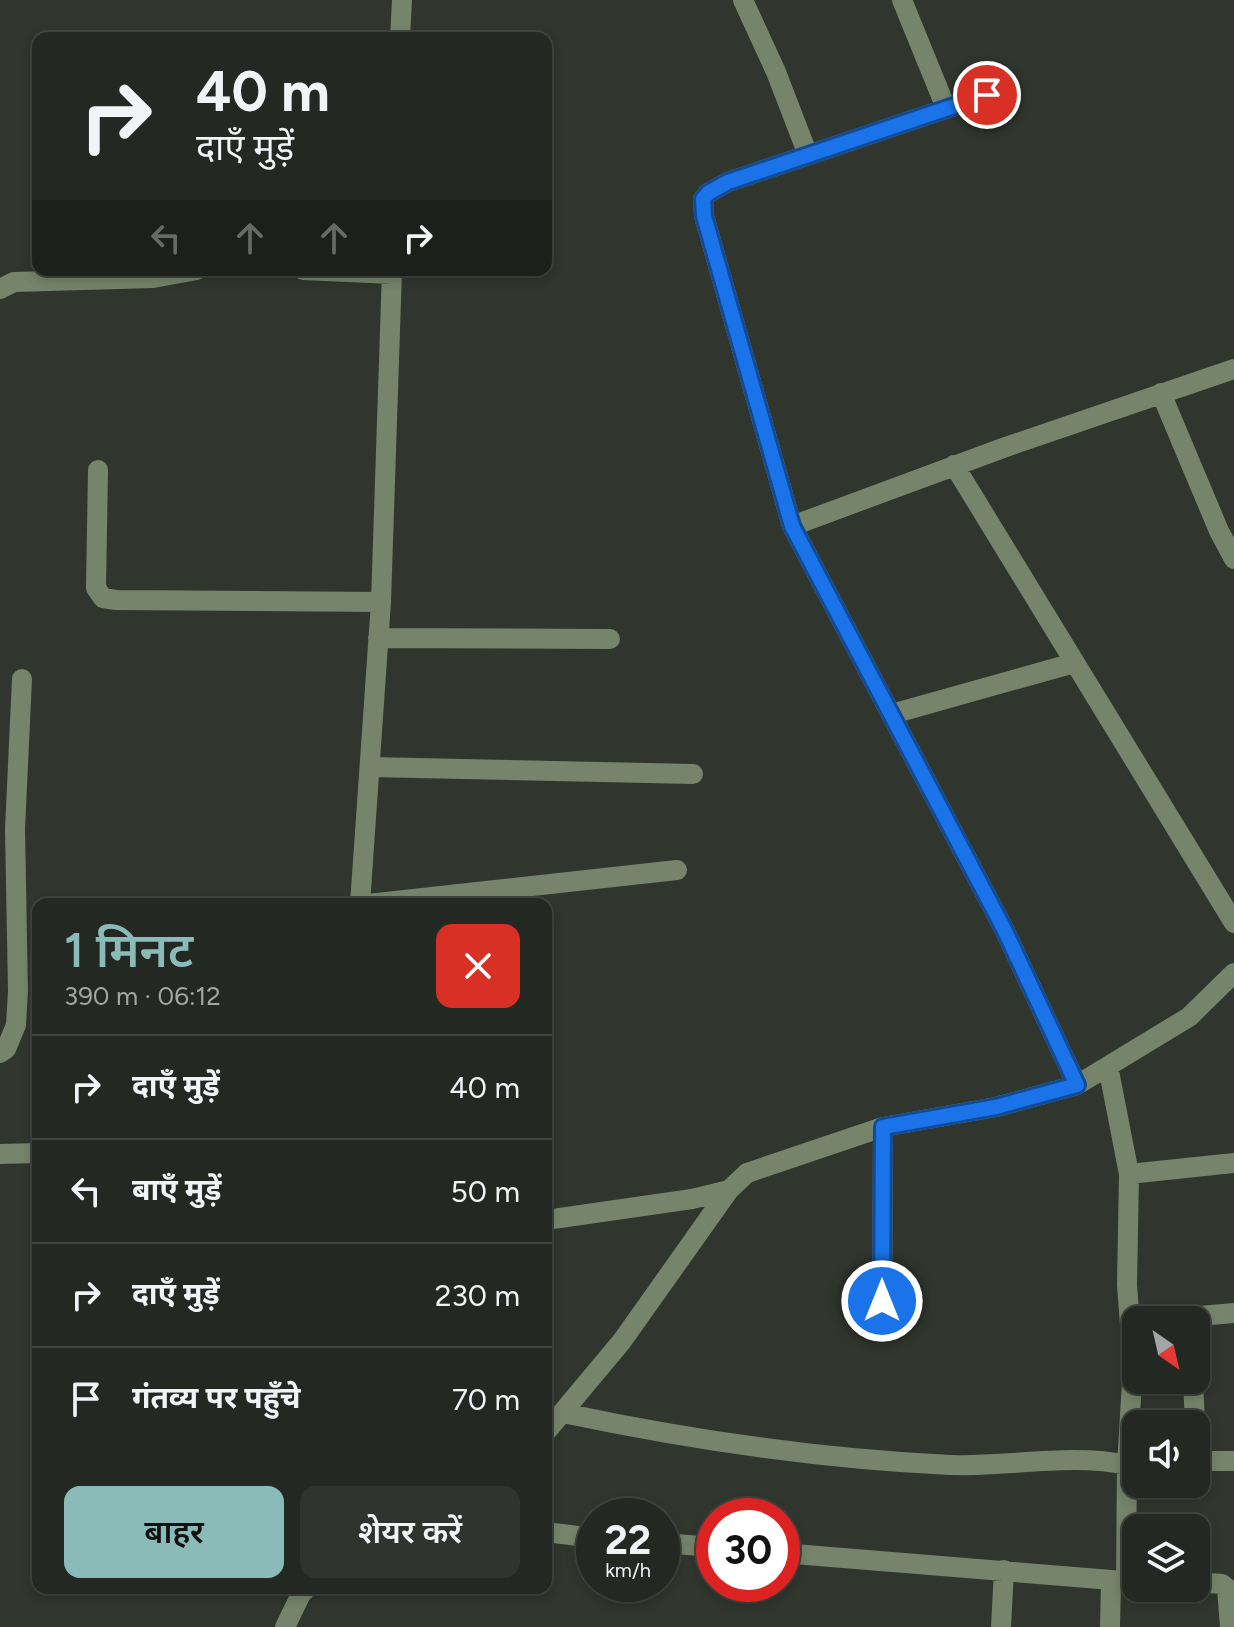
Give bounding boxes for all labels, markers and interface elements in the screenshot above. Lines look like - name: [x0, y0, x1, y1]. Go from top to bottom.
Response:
- text: 40 m: [196, 58, 330, 125]
- pin: [953, 61, 1021, 129]
- icon: right: [64, 64, 168, 168]
- icon: arrive: [965, 73, 1009, 117]
- text: दाएँ मुड़ें: [196, 126, 294, 169]
- icon: left: [144, 216, 188, 260]
- icon: ahead: [228, 216, 272, 260]
- icon: ahead: [312, 216, 356, 260]
- icon: right: [396, 216, 440, 260]
- text: 1 मिनट: [64, 921, 193, 979]
- button: close: [436, 924, 520, 1008]
- text: 390 m · 06:12: [64, 980, 221, 1012]
- icon: right: [64, 1065, 108, 1109]
- text: दाएँ मुड़ें: [132, 1067, 220, 1104]
- text: 40 m: [449, 1069, 520, 1106]
- icon: left: [64, 1169, 108, 1213]
- text: बाएँ मुड़ें: [132, 1171, 221, 1208]
- text: 50 m: [451, 1173, 520, 1210]
- position arrow: [840, 1259, 924, 1343]
- icon: right: [64, 1273, 108, 1317]
- text: दाएँ मुड़ें: [132, 1275, 220, 1312]
- text: 230 m: [435, 1277, 520, 1314]
- north arrow: [1122, 1306, 1210, 1394]
- map controls: [1122, 1306, 1210, 1602]
- icon: arrive: [64, 1377, 108, 1421]
- text: गंतव्य पर पहुँचे: [132, 1379, 301, 1416]
- text: 70 m: [452, 1381, 520, 1418]
- button: sound: [1122, 1410, 1210, 1498]
- button: बाहर: [64, 1486, 284, 1578]
- button: शेयर करें: [300, 1486, 520, 1578]
- speed limit sign: 30: [696, 1498, 800, 1602]
- button: layers: [1122, 1514, 1210, 1602]
- text: 22: [605, 1516, 651, 1564]
- text: km/h: [605, 1558, 651, 1582]

